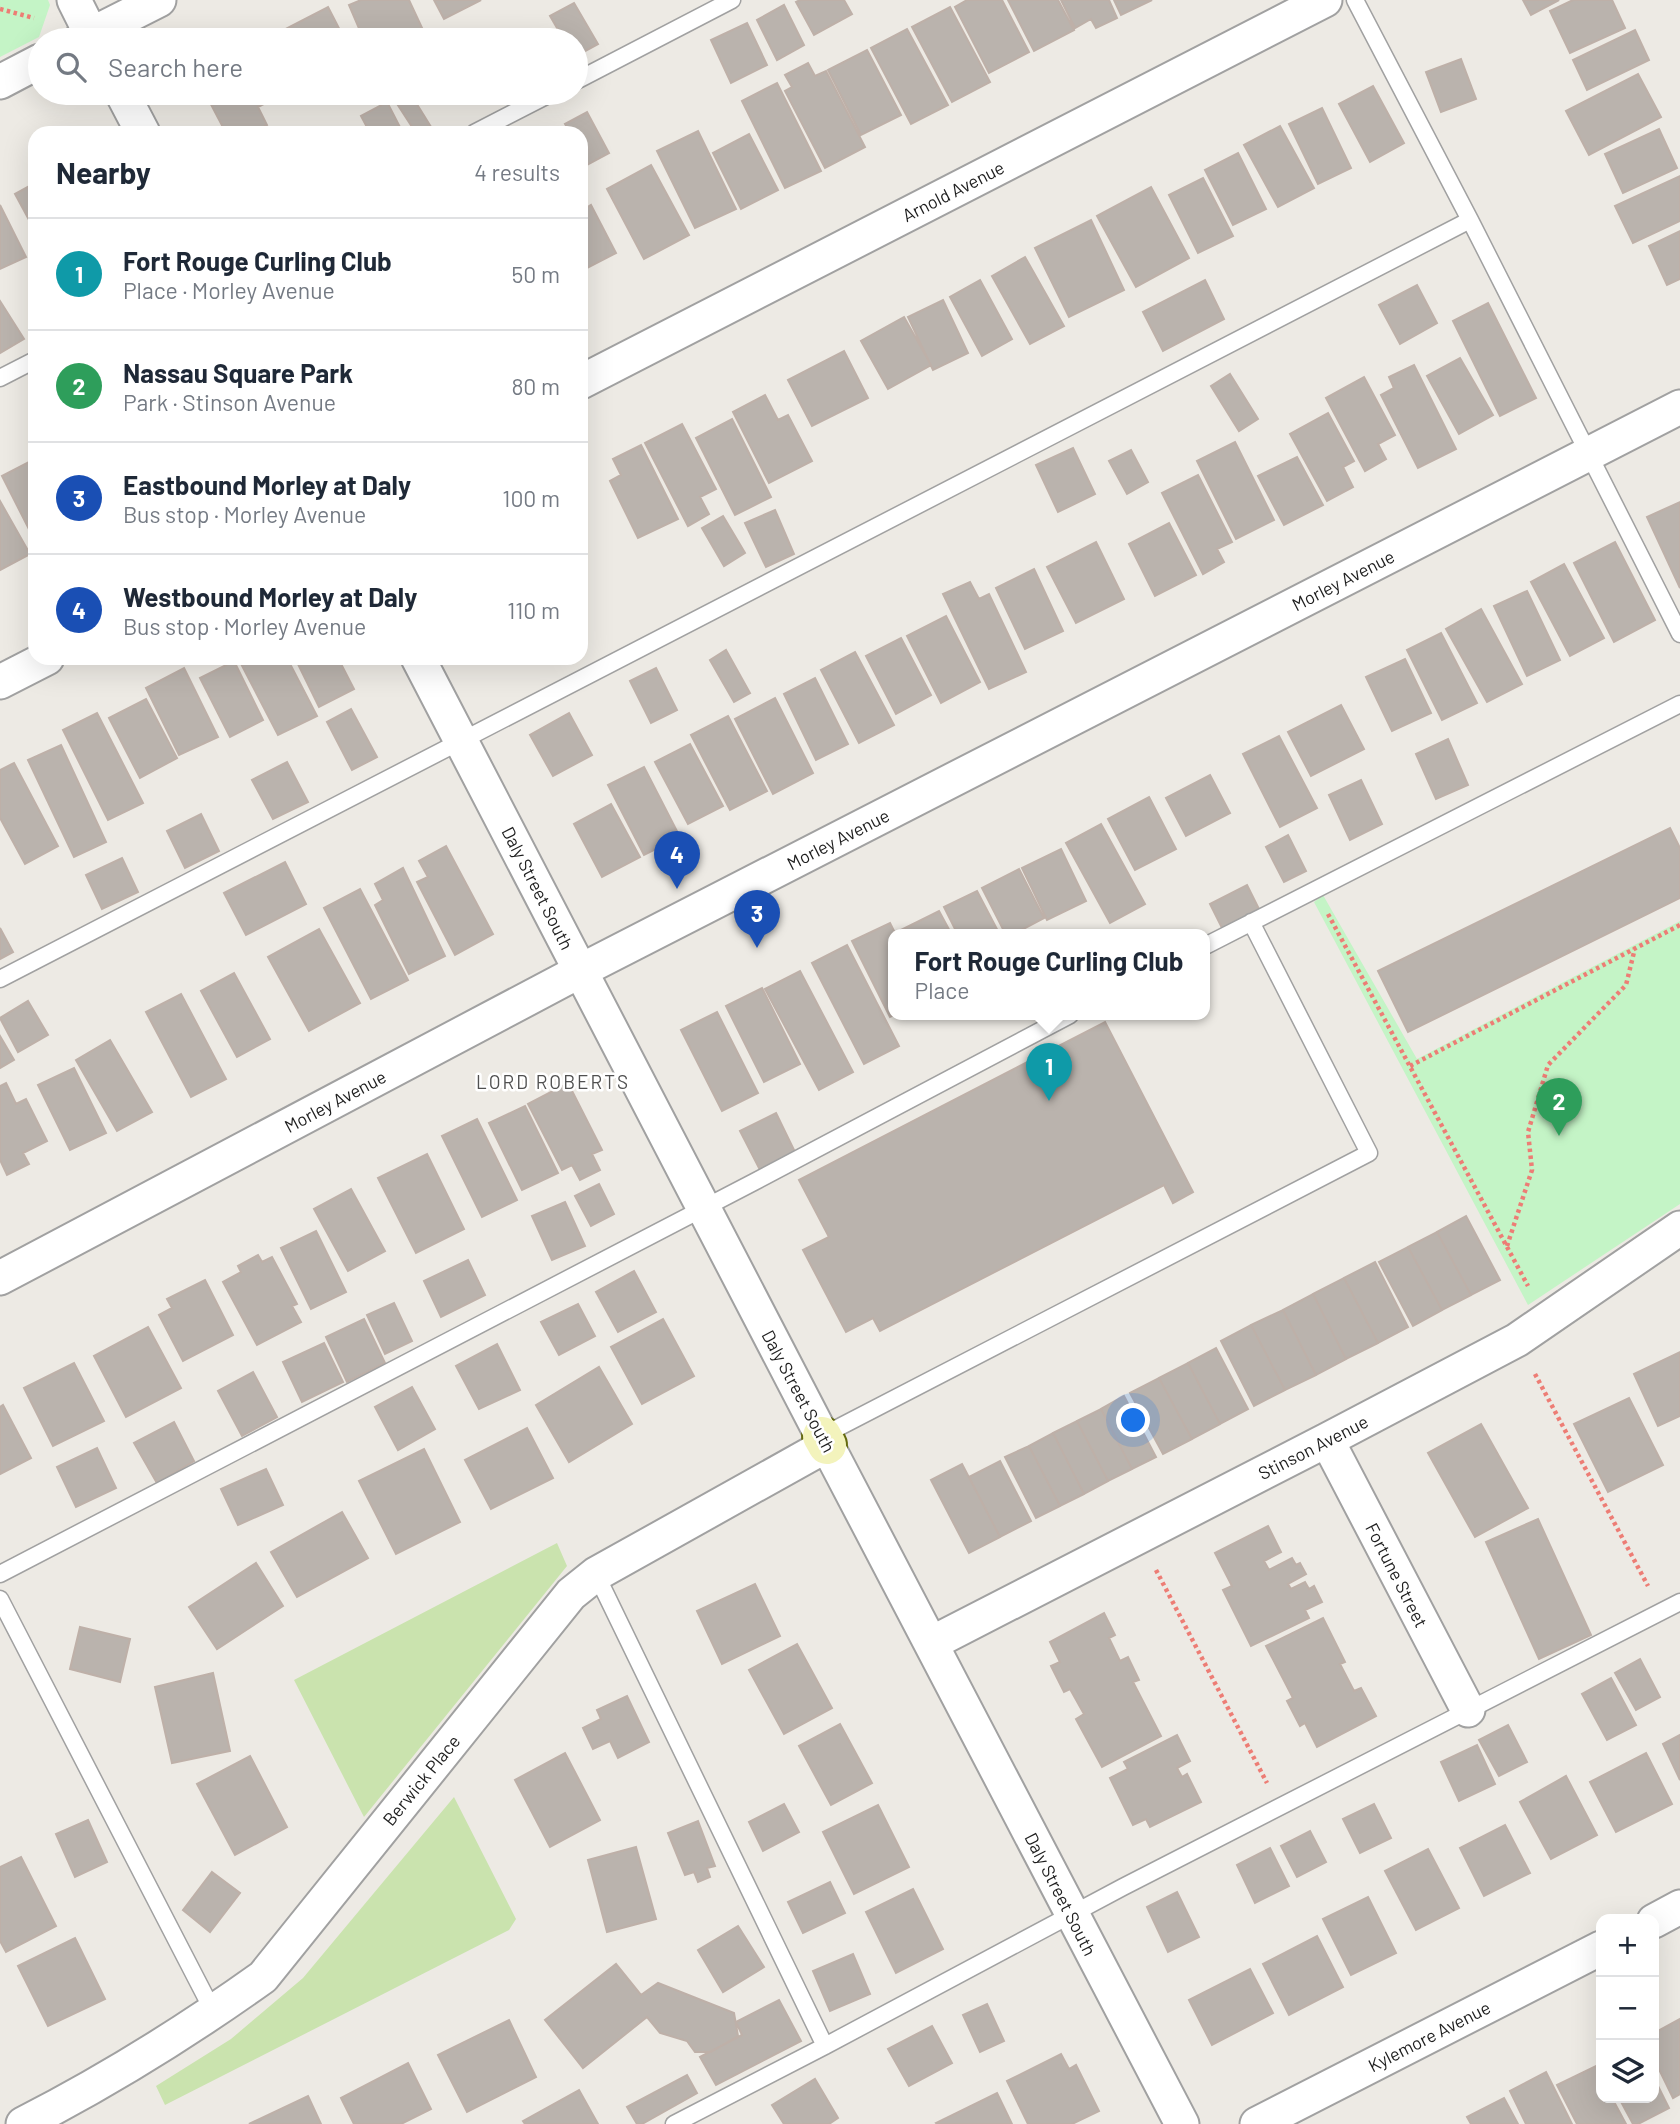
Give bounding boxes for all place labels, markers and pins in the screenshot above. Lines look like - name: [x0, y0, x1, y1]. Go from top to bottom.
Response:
- pin: 4: [654, 831, 700, 889]
- pin: 3: [734, 890, 780, 948]
- pin: 1: [1026, 1043, 1072, 1101]
- pin: 2: [1536, 1078, 1582, 1136]

